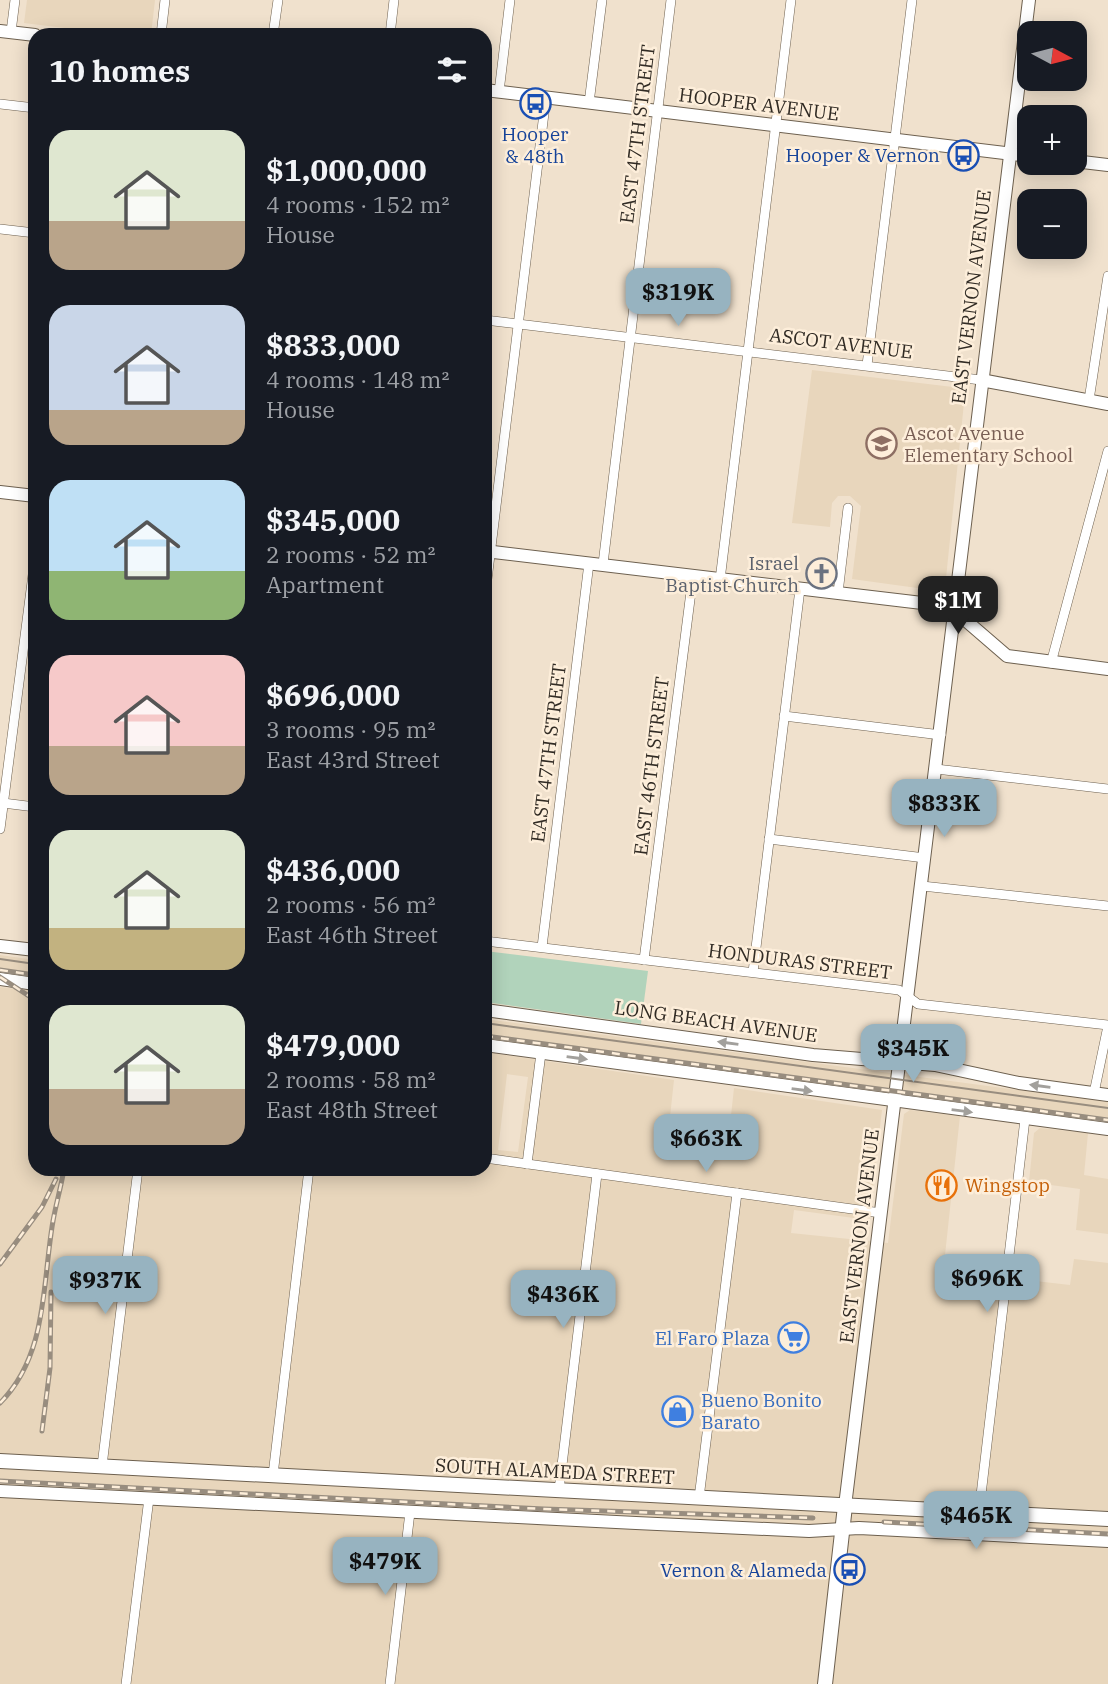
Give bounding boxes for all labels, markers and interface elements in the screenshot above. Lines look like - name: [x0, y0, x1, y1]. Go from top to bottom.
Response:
- north arrow: [1017, 21, 1087, 91]
- map controls: [1017, 21, 1087, 259]
- street label: EAST 47TH STREET: [614, 43, 660, 225]
- text: 10 homes: [49, 51, 190, 90]
- icon: filters: [433, 51, 471, 89]
- street label: HOOPER AVENUE: [677, 82, 841, 126]
- bus stop icon: Hooper & 48th: [518, 86, 552, 120]
- button: +: [1017, 105, 1087, 175]
- place label: Hooper & 48th: [501, 122, 569, 168]
- bus stop icon: Hooper & Vernon: [946, 138, 980, 172]
- place label: Hooper & Vernon: [786, 143, 940, 167]
- text: $1,000,000: [266, 150, 427, 189]
- icon: home: [105, 158, 189, 242]
- street label: EAST VERNON AVENUE: [946, 188, 996, 406]
- text: 4 rooms · 152 m²: [266, 189, 449, 219]
- button: −: [1017, 189, 1087, 259]
- text: House: [266, 219, 335, 249]
- pin: $319K: [629, 268, 727, 328]
- text: $319K: [642, 276, 714, 306]
- street label: ASCOT AVENUE: [768, 322, 914, 364]
- text: $833,000: [266, 325, 400, 364]
- icon: home: [105, 333, 189, 417]
- text: 4 rooms · 148 m²: [266, 364, 449, 394]
- text: House: [266, 394, 335, 424]
- place label: Ascot Avenue Elementary School: [904, 421, 1074, 467]
- school or university icon: Ascot Avenue Elementary School: [864, 427, 898, 461]
- text: $345,000: [266, 500, 400, 539]
- icon: home: [105, 508, 189, 592]
- text: 2 rooms · 52 m²: [266, 539, 436, 569]
- place label: Israel Baptist Church: [665, 551, 799, 597]
- church icon: Israel Baptist Church: [805, 557, 839, 591]
- text: Apartment: [266, 569, 384, 599]
- pin: $1M: [924, 576, 992, 636]
- text: $1M: [934, 584, 982, 614]
- street label: EAST 47TH STREET: [525, 662, 571, 844]
- text: $696,000: [266, 675, 400, 714]
- street label: EAST 46TH STREET: [628, 675, 674, 857]
- icon: home: [105, 683, 189, 767]
- text: 3 rooms · 95 m²: [266, 714, 436, 744]
- text: East 43rd Street: [266, 744, 440, 774]
- pin: $833K: [895, 780, 993, 839]
- text: $833K: [908, 787, 980, 817]
- text: $436,000: [266, 850, 400, 889]
- icon: home: [105, 858, 189, 942]
- text: 2 rooms · 56 m²: [266, 889, 436, 919]
- text: East 46th Street: [266, 919, 438, 949]
- street label: HONDURAS STREET: [707, 938, 893, 984]
- street label: LONG BEACH AVENUE: [613, 995, 819, 1047]
- pin: $345K: [864, 1024, 962, 1084]
- text: $479,000: [266, 1025, 400, 1064]
- text: $345K: [877, 1032, 949, 1062]
- icon: home: [105, 1033, 189, 1117]
- one-way arrow: [717, 1037, 739, 1048]
- one-way arrow: [566, 1053, 588, 1064]
- text: 2 rooms · 58 m²: [266, 1064, 436, 1094]
- one-way arrow: [1029, 1080, 1051, 1091]
- one-way arrow: [791, 1085, 813, 1096]
- text: East 48th Street: [266, 1094, 438, 1124]
- one-way arrow: [951, 1106, 973, 1117]
- pin: $663K: [657, 1114, 755, 1174]
- text: $663K: [670, 1122, 742, 1152]
- street label: EAST VERNON AVENUE: [834, 1127, 884, 1345]
- restaurant icon: Wingstop: [925, 1168, 959, 1202]
- place label: Wingstop: [965, 1173, 1050, 1197]
- pin: $696K: [938, 1254, 1036, 1314]
- pin: $937K: [56, 1256, 154, 1316]
- text: $696K: [951, 1262, 1023, 1292]
- text: $937K: [69, 1264, 141, 1294]
- pin: $436K: [514, 1270, 612, 1330]
- text: $436K: [527, 1278, 599, 1308]
- supermarket icon: El Faro Plaza: [776, 1321, 810, 1355]
- place label: El Faro Plaza: [655, 1326, 770, 1350]
- place label: Bueno Bonito Barato: [701, 1388, 822, 1434]
- shop icon: Bueno Bonito Barato: [661, 1394, 695, 1428]
- street label: SOUTH ALAMEDA STREET: [435, 1453, 675, 1489]
- pin: $465K: [927, 1492, 1025, 1551]
- text: $465K: [940, 1499, 1012, 1529]
- pin: $479K: [336, 1538, 434, 1597]
- text: $479K: [349, 1545, 421, 1575]
- bus stop icon: Vernon & Alameda: [833, 1553, 867, 1587]
- place label: Vernon & Alameda: [660, 1558, 827, 1582]

